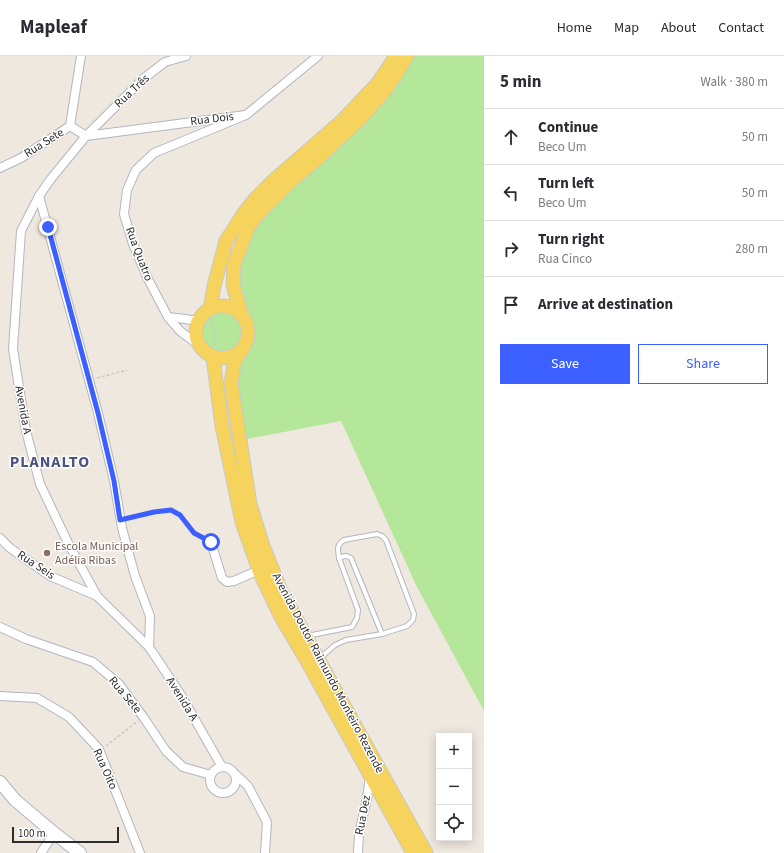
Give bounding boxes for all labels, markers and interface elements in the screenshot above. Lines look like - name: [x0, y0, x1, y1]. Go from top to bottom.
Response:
- text: Mapleaf: [20, 14, 87, 41]
- text: Home: [557, 18, 592, 38]
- text: Map: [614, 18, 639, 38]
- text: About: [661, 18, 696, 38]
- text: Contact: [718, 18, 764, 38]
- street label: Rua Três: [111, 70, 153, 112]
- text: 5 min: [500, 70, 541, 94]
- text: Walk · 380 m: [700, 73, 768, 91]
- street label: Rua Dois: [189, 108, 235, 130]
- text: Continue: [538, 117, 598, 138]
- street label: Rua Sete: [21, 124, 67, 162]
- icon: ahead: [500, 126, 522, 148]
- text: 50 m: [742, 128, 768, 146]
- text: Beco Um: [538, 138, 587, 156]
- text: Turn left: [538, 173, 594, 194]
- icon: left: [500, 182, 522, 204]
- text: 50 m: [742, 184, 768, 202]
- text: Beco Um: [538, 194, 587, 212]
- route end: [39, 218, 57, 236]
- street label: Rua Quatro: [121, 224, 157, 284]
- text: Turn right: [538, 229, 604, 250]
- icon: right: [500, 238, 522, 260]
- text: 280 m: [735, 240, 768, 258]
- text: Rua Cinco: [538, 250, 592, 268]
- icon: arrive: [500, 294, 522, 316]
- text: Arrive at destination: [538, 294, 673, 315]
- button: Save: [500, 344, 630, 384]
- button: Share: [638, 344, 768, 384]
- street label: Avenida A: [10, 384, 36, 436]
- district label: PLANALTO: [10, 451, 90, 473]
- route start: [202, 533, 220, 551]
- place label: Escola Municipal Adélia Ribas: [55, 538, 138, 569]
- street label: Rua Seis: [14, 546, 58, 584]
- marker: Escola Municipal Adélia Ribas: [42, 548, 52, 558]
- street label: Avenida Doutor Raimundo Monteiro Rezende: [268, 570, 388, 776]
- street label: Rua Sete: [104, 673, 146, 717]
- street label: Avenida A: [162, 674, 202, 725]
- map controls: [436, 733, 472, 841]
- button: +: [436, 733, 472, 769]
- street label: Rua Oito: [88, 746, 122, 792]
- button: −: [436, 769, 472, 805]
- street label: Rua Dez: [351, 794, 375, 836]
- button: locate: [436, 805, 472, 841]
- scale bar: [12, 825, 119, 844]
- text: 100 m: [18, 826, 46, 841]

